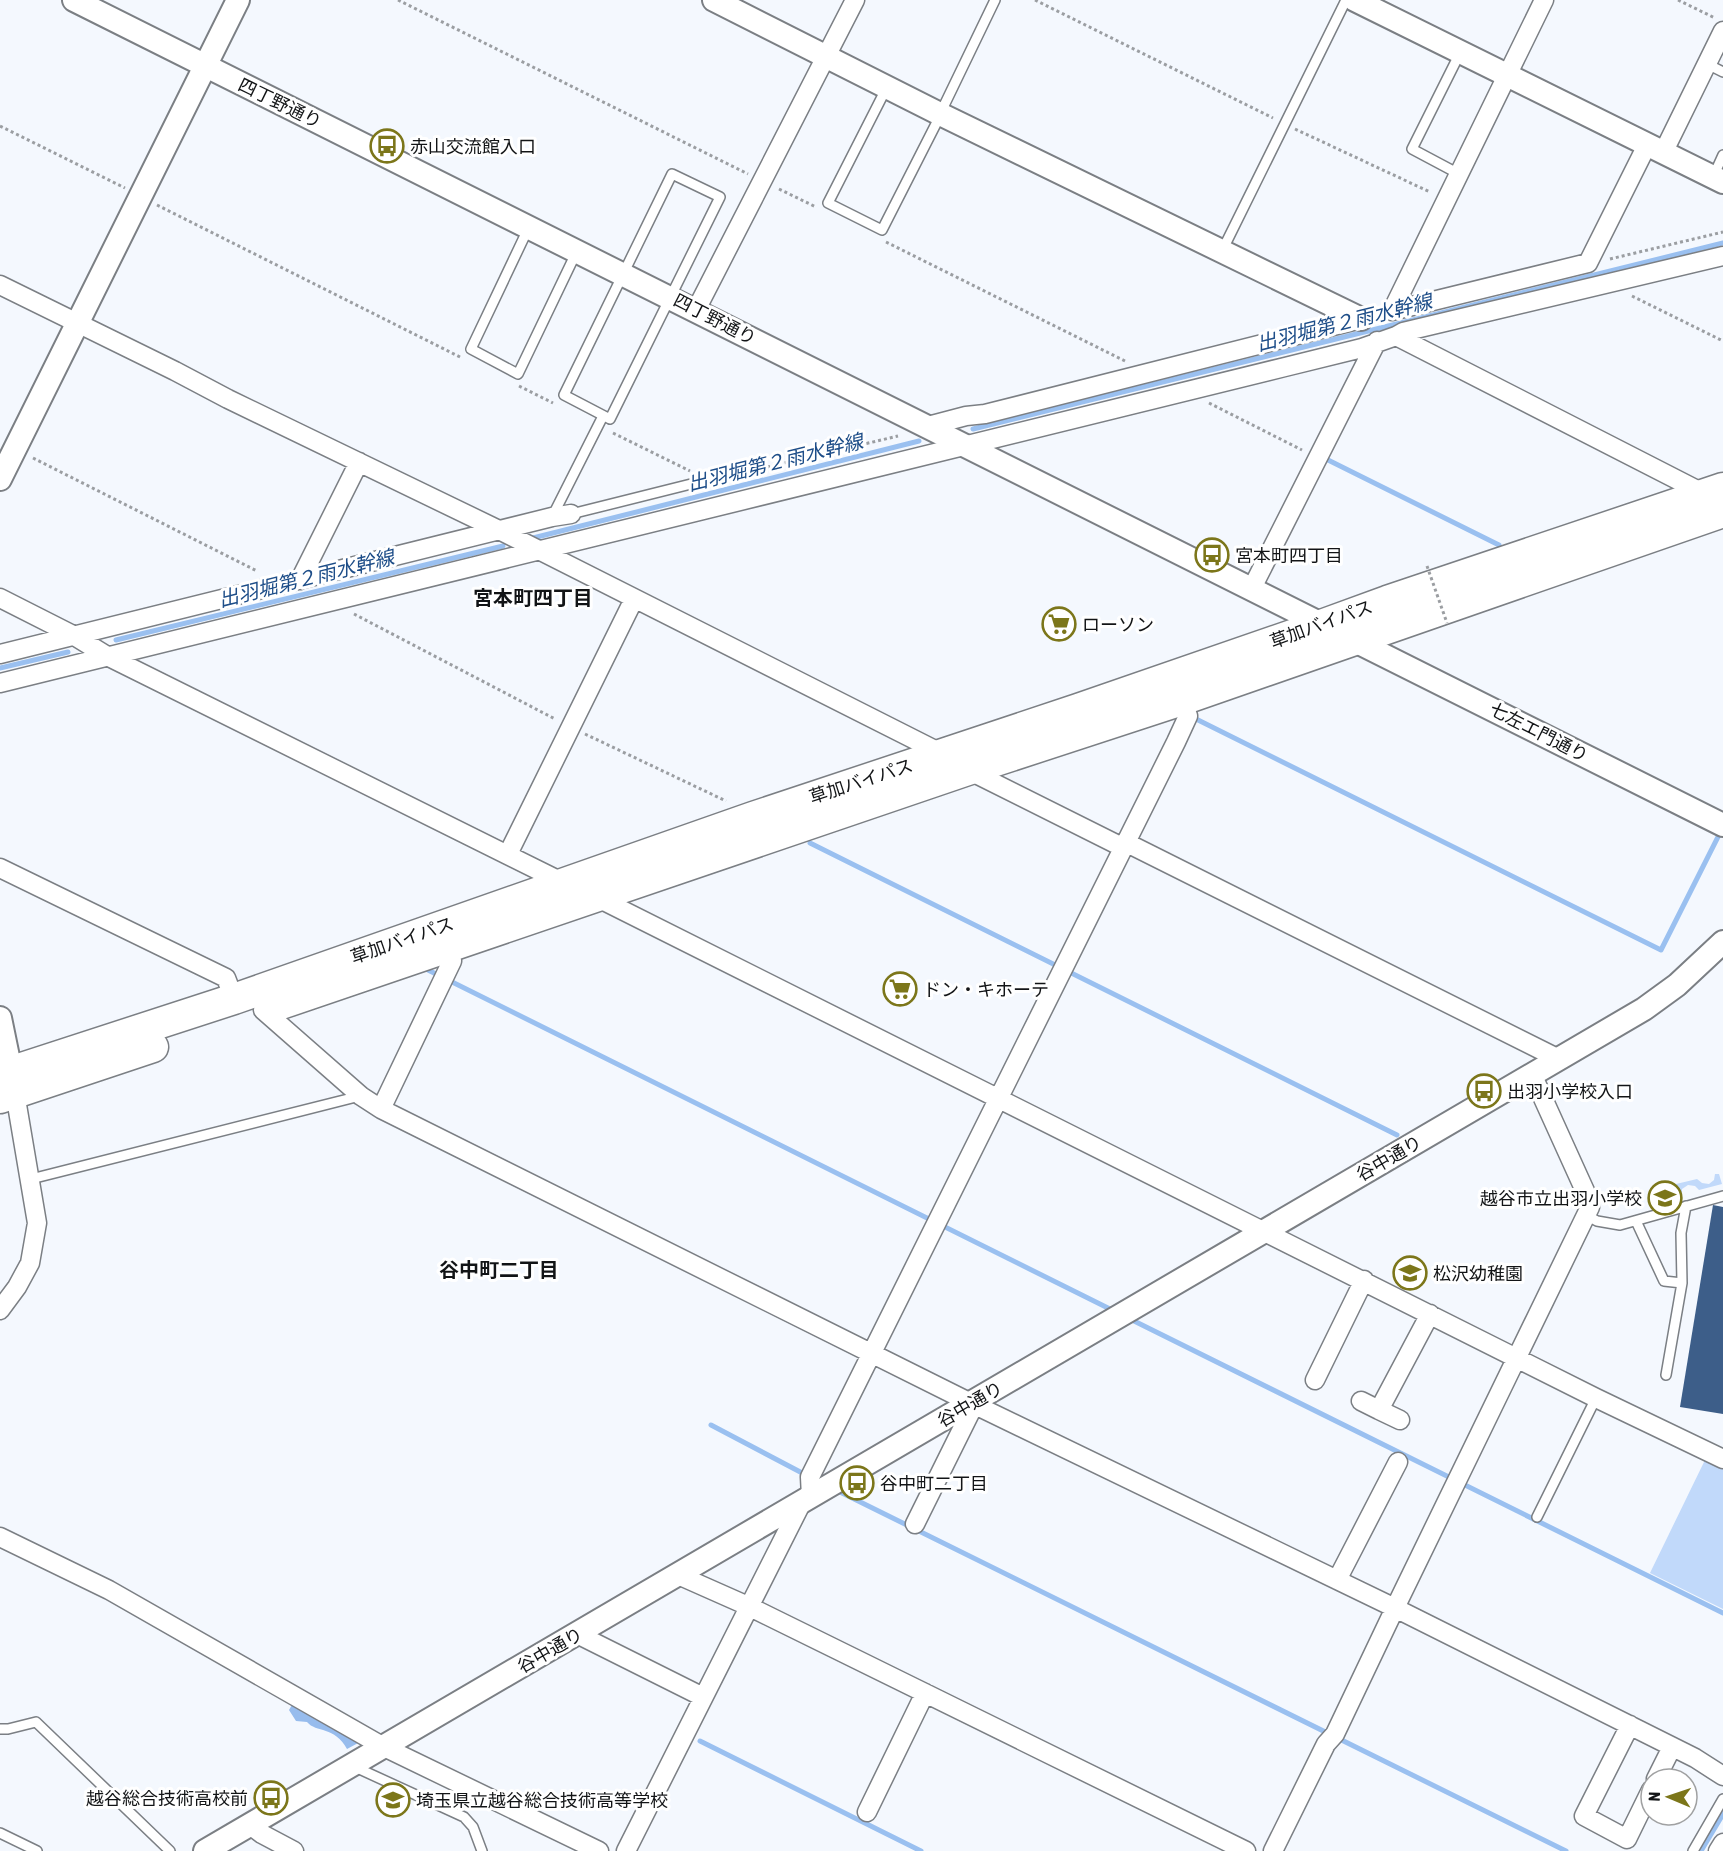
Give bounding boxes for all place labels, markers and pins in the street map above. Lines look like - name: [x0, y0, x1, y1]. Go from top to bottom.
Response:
- bus stop icon: 赤山交流館入口: [369, 128, 405, 164]
- place label: 赤山交流館入口: [410, 136, 536, 157]
- bus stop icon: 宮本町四丁目: [1194, 537, 1230, 573]
- place label: 宮本町四丁目: [1235, 545, 1343, 566]
- supermarket icon: ローソン: [1041, 606, 1077, 642]
- place label: ローソン: [1082, 614, 1154, 635]
- supermarket icon: ドン・キホーテ: [882, 971, 918, 1007]
- place label: ドン・キホーテ: [923, 979, 1049, 1000]
- bus stop icon: 出羽小学校入口: [1466, 1073, 1502, 1109]
- place label: 出羽小学校入口: [1507, 1081, 1633, 1102]
- school or university icon: 越谷市立出羽小学校: [1647, 1180, 1683, 1216]
- place label: 越谷市立出羽小学校: [1480, 1188, 1642, 1209]
- school or university icon: 松沢幼稚園: [1392, 1255, 1428, 1291]
- place label: 松沢幼稚園: [1433, 1263, 1523, 1284]
- bus stop icon: 谷中町二丁目: [839, 1465, 875, 1501]
- place label: 谷中町二丁目: [880, 1473, 988, 1494]
- bus stop icon: 越谷総合技術高校前: [253, 1780, 289, 1816]
- school or university icon: 埼玉県立越谷総合技術高等学校: [375, 1782, 411, 1818]
- place label: 越谷総合技術高校前: [86, 1788, 248, 1809]
- place label: 埼玉県立越谷総合技術高等学校: [416, 1790, 668, 1811]

